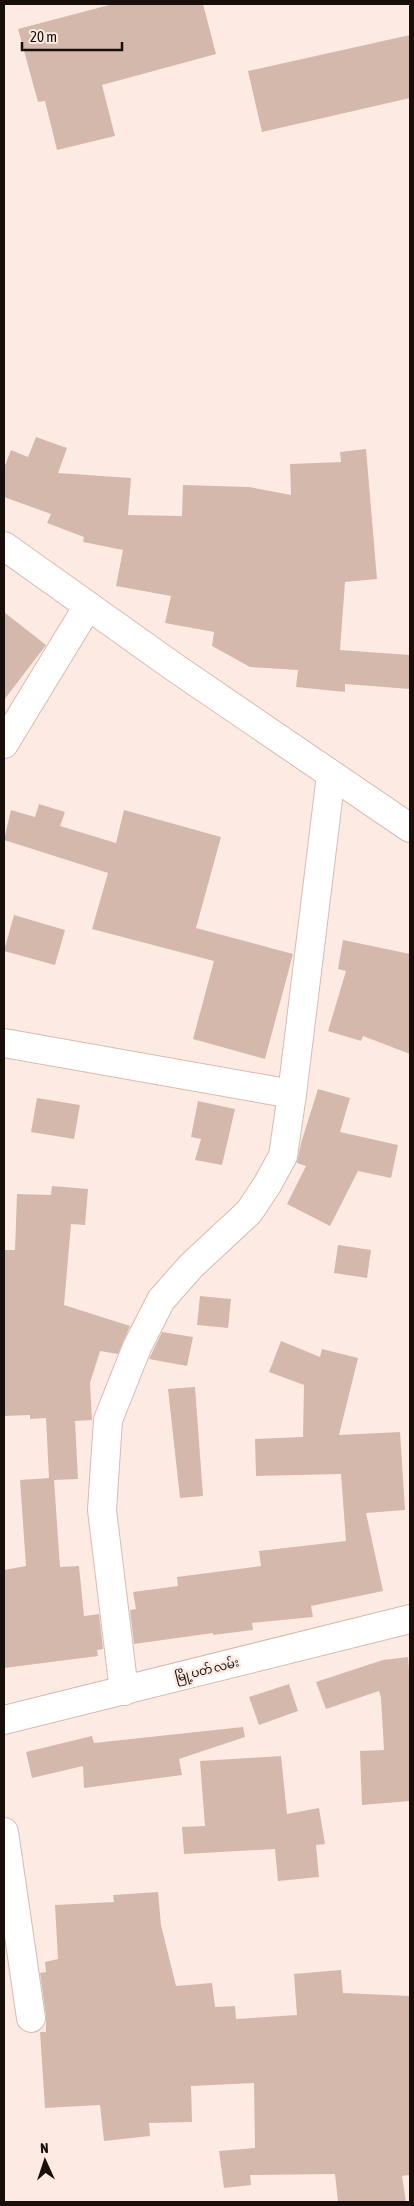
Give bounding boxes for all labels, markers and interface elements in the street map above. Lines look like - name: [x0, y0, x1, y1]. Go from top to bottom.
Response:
- scale bar: [22, 20, 122, 52]
- text: 20 m: [30, 28, 57, 45]
- street label: မြို့ပတ် လမ်း: [173, 1653, 241, 1688]
- north arrow: [20, 2136, 70, 2186]
- text: N: [40, 2140, 49, 2156]

